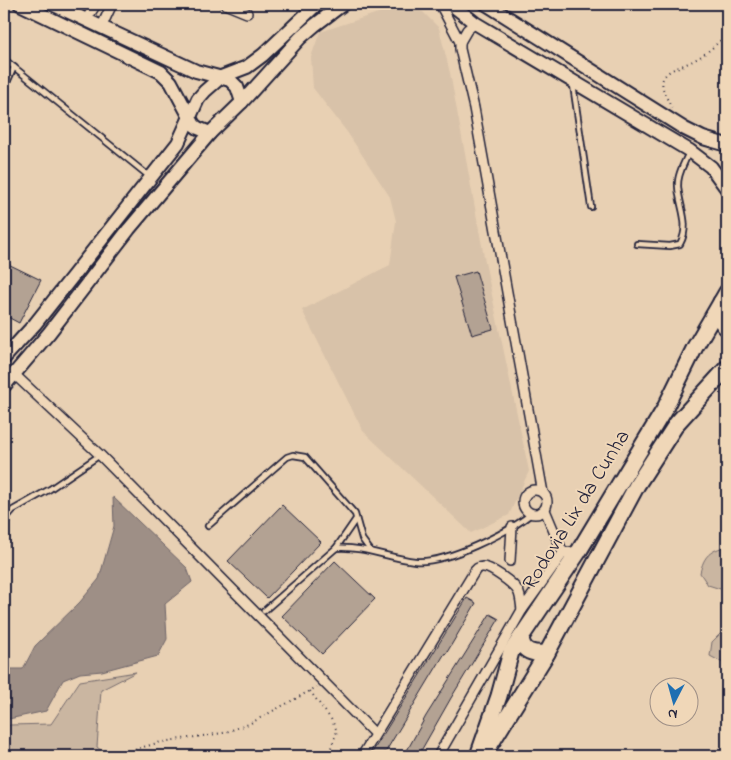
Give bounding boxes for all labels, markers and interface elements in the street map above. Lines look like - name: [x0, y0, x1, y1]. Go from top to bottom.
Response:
- street label: Rodovia Lix da Cunha: [516, 424, 638, 596]
- north arrow: [648, 678, 698, 728]
- text: N: [667, 703, 679, 724]

